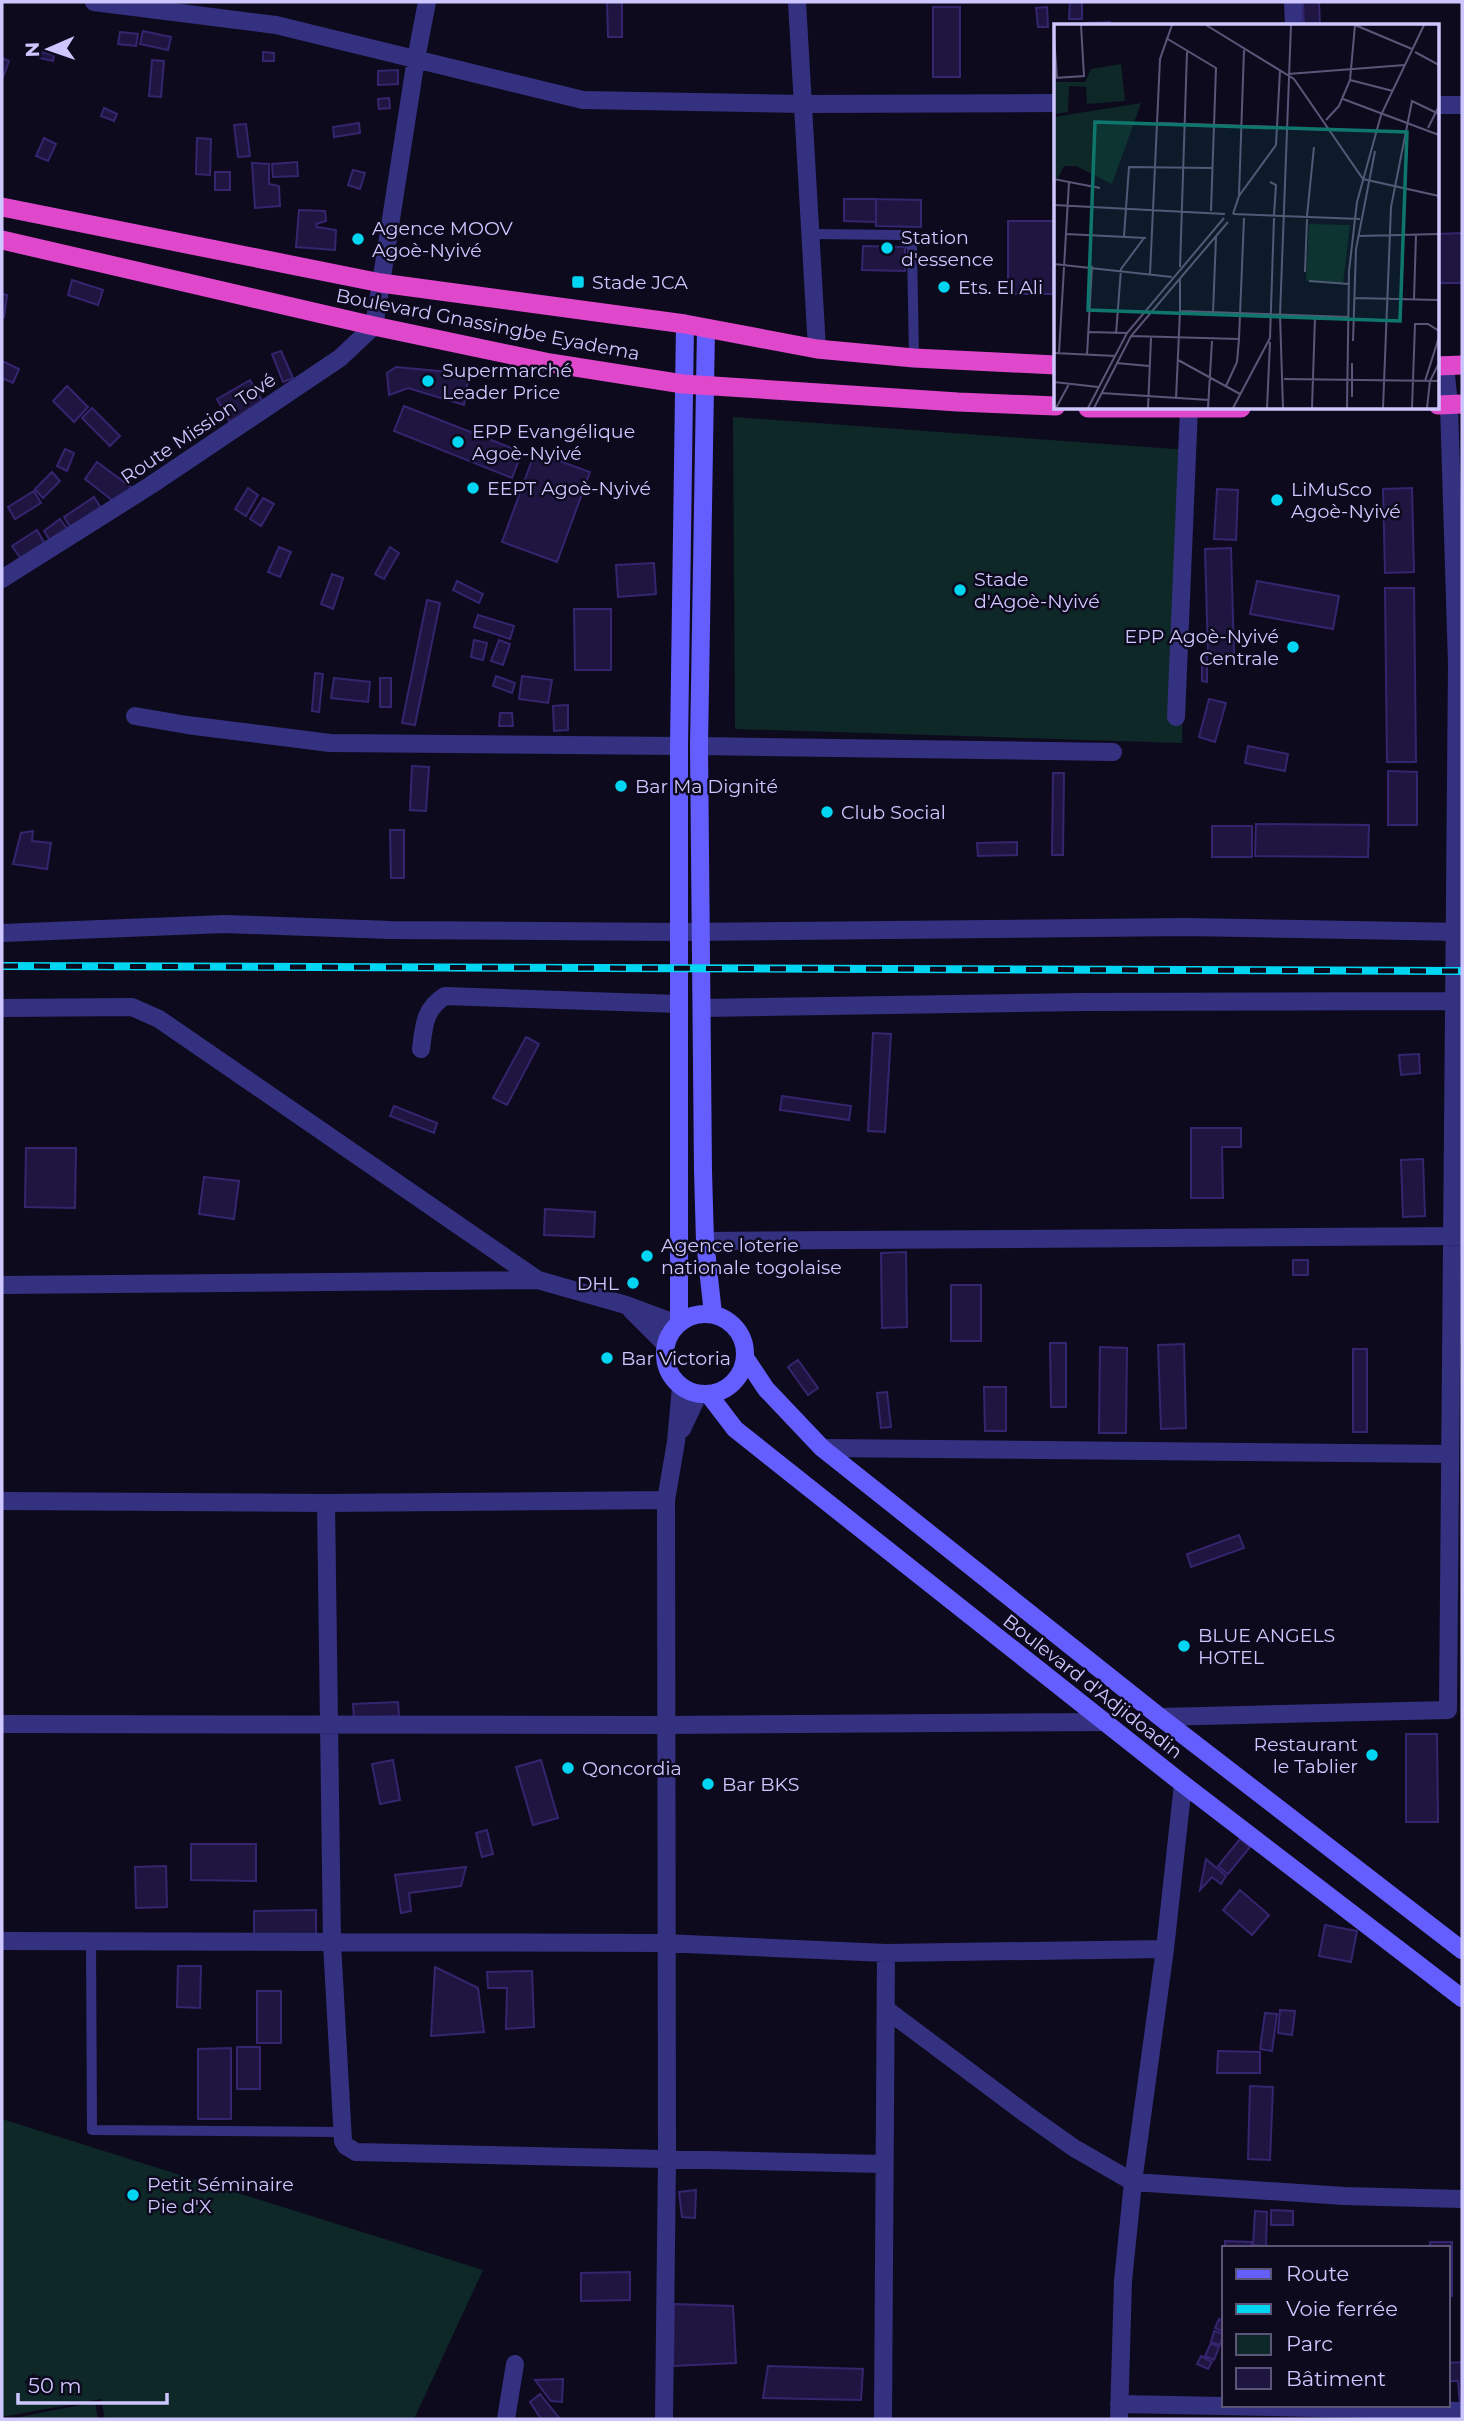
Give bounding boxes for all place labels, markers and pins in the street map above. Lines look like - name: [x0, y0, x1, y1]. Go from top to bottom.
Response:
- place label: Agence MOOV Agoè-Nyivé: [372, 217, 513, 262]
- place label: Station d'essence: [901, 226, 994, 271]
- marker: Agence MOOV Agoè-Nyivé: [350, 231, 366, 247]
- marker: Station d'essence: [879, 240, 895, 256]
- place label: Stade JCA: [592, 271, 688, 294]
- marker: Stade JCA: [570, 274, 586, 290]
- place label: Ets. El Ali: [958, 276, 1043, 299]
- marker: Ets. El Ali: [936, 279, 952, 295]
- place label: Supermarché Leader Price: [442, 359, 572, 404]
- marker: Supermarché Leader Price: [420, 373, 436, 389]
- place label: EPP Evangélique Agoè-Nyivé: [472, 420, 635, 465]
- marker: EPP Evangélique Agoè-Nyivé: [450, 434, 466, 450]
- place label: EEPT Agoè-Nyivé: [487, 477, 651, 500]
- place label: LiMuSco Agoè-Nyivé: [1291, 478, 1401, 523]
- marker: EEPT Agoè-Nyivé: [465, 480, 481, 496]
- marker: LiMuSco Agoè-Nyivé: [1269, 492, 1285, 508]
- place label: Stade d'Agoè-Nyivé: [974, 568, 1100, 613]
- marker: Stade d'Agoè-Nyivé: [952, 582, 968, 598]
- place label: EPP Agoè-Nyivé Centrale: [1124, 625, 1279, 670]
- marker: EPP Agoè-Nyivé Centrale: [1285, 639, 1301, 655]
- place label: Bar Ma Dignité: [635, 775, 778, 798]
- marker: Bar Ma Dignité: [613, 778, 629, 794]
- place label: Club Social: [841, 801, 946, 824]
- marker: Club Social: [819, 804, 835, 820]
- place label: Agence loterie nationale togolaise: [661, 1234, 842, 1279]
- marker: Agence loterie nationale togolaise: [639, 1248, 655, 1264]
- place label: DHL: [577, 1272, 620, 1295]
- marker: DHL: [625, 1275, 641, 1291]
- place label: Bar Victoria: [621, 1347, 731, 1370]
- marker: Bar Victoria: [599, 1350, 615, 1366]
- place label: BLUE ANGELS HOTEL: [1198, 1624, 1335, 1669]
- marker: BLUE ANGELS HOTEL: [1176, 1638, 1192, 1654]
- place label: Restaurant le Tablier: [1254, 1733, 1358, 1778]
- marker: Restaurant le Tablier: [1364, 1747, 1380, 1763]
- place label: Qoncordia: [582, 1757, 682, 1780]
- marker: Qoncordia: [560, 1760, 576, 1776]
- place label: Bar BKS: [722, 1773, 799, 1796]
- marker: Bar BKS: [700, 1776, 716, 1792]
- place label: Petit Séminaire Pie d'X: [147, 2173, 294, 2218]
- marker: Petit Séminaire Pie d'X: [125, 2187, 141, 2203]

